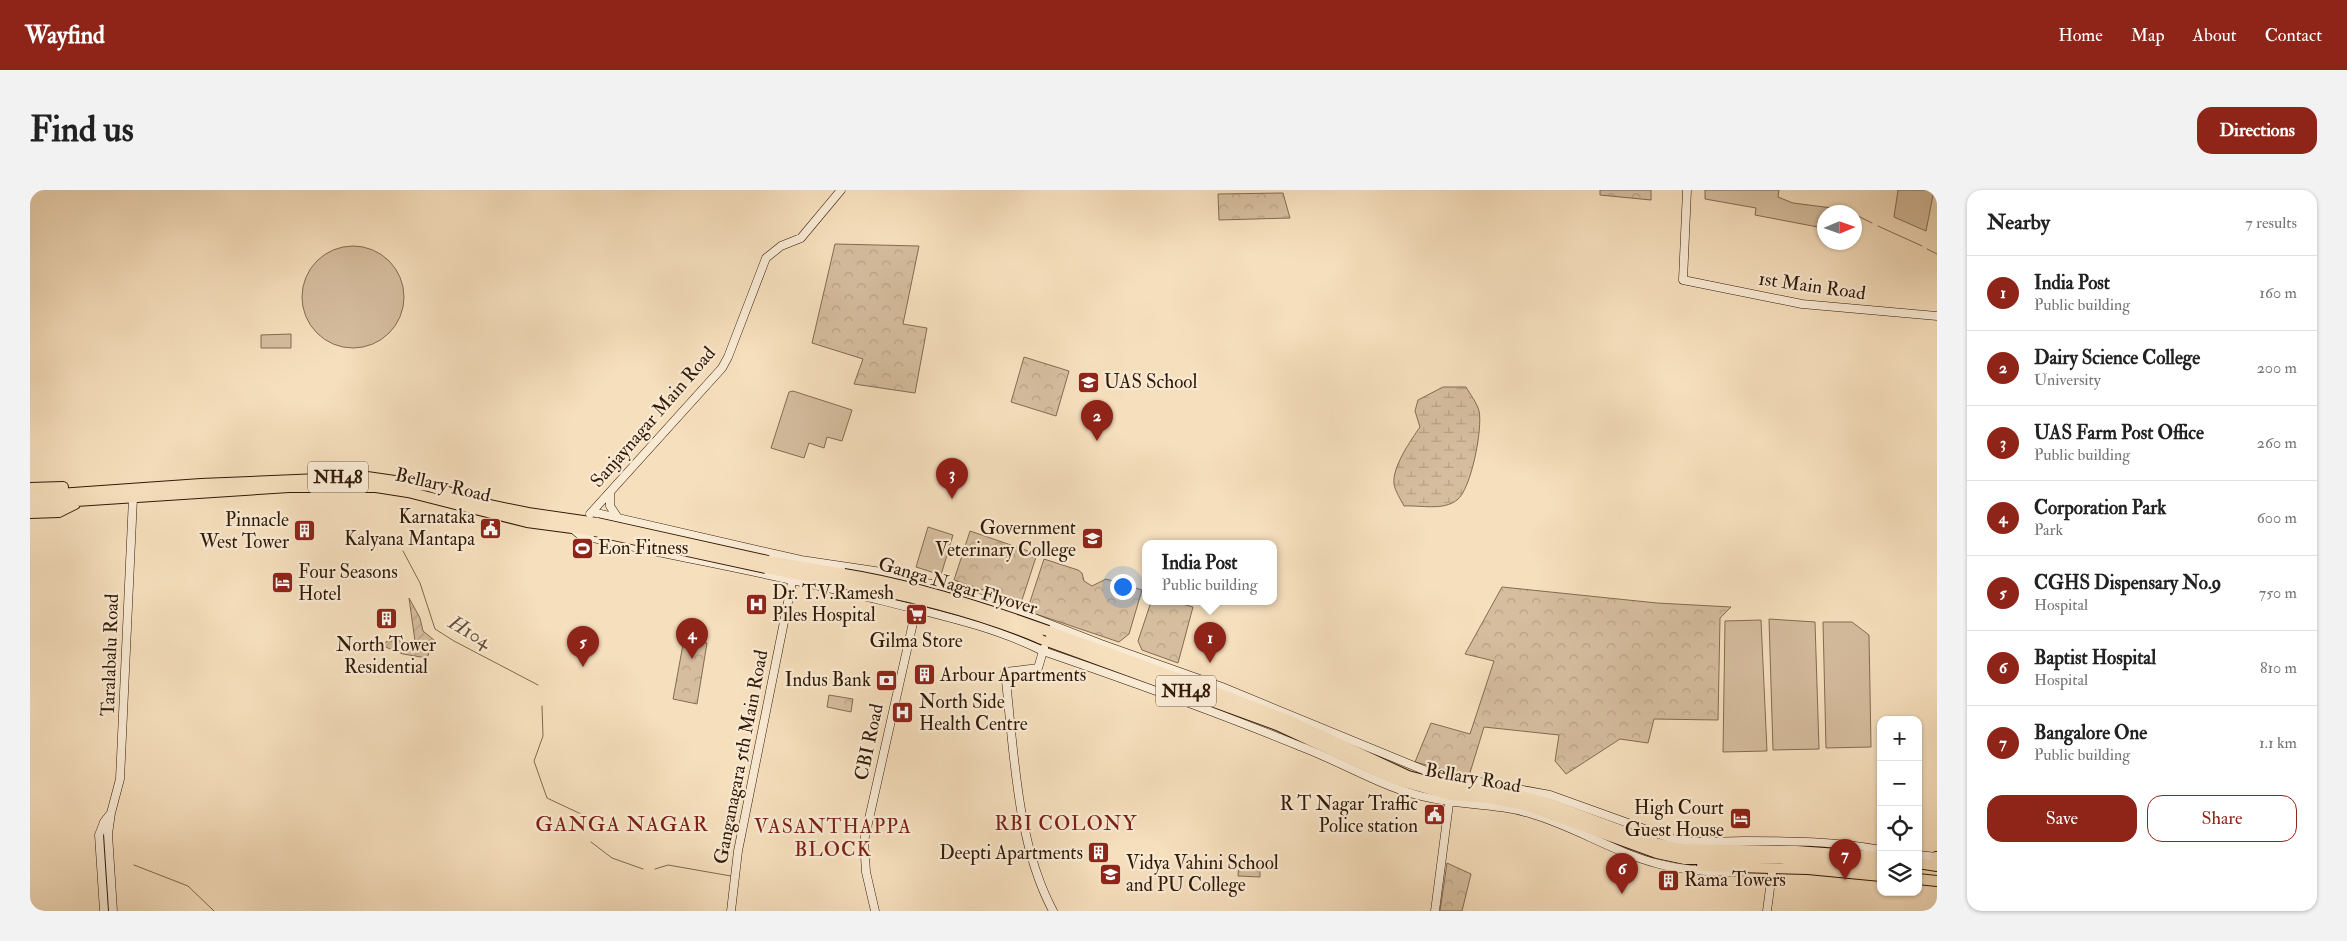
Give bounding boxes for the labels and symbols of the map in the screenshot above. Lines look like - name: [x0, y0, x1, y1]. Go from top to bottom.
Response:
- north arrow: [1817, 205, 1862, 250]
- street label: 1st Main Road: [1757, 267, 1868, 305]
- street label: Sanjaynagar Main Road: [585, 341, 721, 492]
- school or university icon: UAS School: [1076, 370, 1100, 394]
- place label: UAS School: [1104, 370, 1197, 394]
- pin: 2: [1081, 400, 1113, 441]
- pin: 3: [936, 458, 968, 499]
- road number: NH48: [308, 462, 368, 492]
- street label: Bellary Road: [393, 462, 494, 508]
- place label: Karnataka Kalyana Mantapa: [344, 505, 475, 552]
- place label: Pinnacle West Tower: [198, 508, 289, 554]
- public building icon: Karnataka Kalyana Mantapa: [479, 516, 503, 540]
- place label: Government Veterinary College: [935, 516, 1076, 562]
- building icon: Pinnacle West Tower: [293, 519, 317, 543]
- school or university icon: Government Veterinary College: [1080, 527, 1104, 551]
- sports icon: Eon Fitness: [570, 536, 594, 560]
- place label: Eon Fitness: [598, 536, 688, 560]
- street label: Ganga Nagar Flyover: [876, 552, 1040, 620]
- place label: Four Seasons Hotel: [298, 560, 398, 606]
- hotel icon: Four Seasons Hotel: [270, 571, 294, 595]
- your location: [1110, 574, 1136, 600]
- place label: Dr. T.V.Ramesh Piles Hospital: [772, 581, 894, 628]
- hospital icon: Dr. T.V.Ramesh Piles Hospital: [744, 592, 768, 616]
- street label: Taralabalu Road: [96, 593, 124, 717]
- supermarket icon: Gilma Store: [904, 603, 928, 627]
- building icon: North Tower Residential: [374, 607, 398, 631]
- water label: H104: [443, 609, 497, 655]
- pin: 4: [676, 618, 708, 659]
- pin: 1: [1194, 622, 1226, 663]
- pin: 5: [567, 626, 599, 667]
- place label: Gilma Store: [869, 629, 963, 653]
- place label: North Tower Residential: [336, 633, 436, 679]
- street label: Ganganagara 5th Main Road: [708, 647, 774, 866]
- building icon: Arbour Apartments: [912, 663, 936, 687]
- place label: Arbour Apartments: [939, 663, 1086, 688]
- place label: Indus Bank: [785, 668, 871, 692]
- bank icon: Indus Bank: [875, 668, 899, 692]
- road number: NH48: [1156, 676, 1216, 706]
- place label: North Side Health Centre: [919, 690, 1028, 736]
- street label: CBI Road: [849, 701, 889, 783]
- hospital icon: North Side Health Centre: [891, 701, 915, 725]
- street label: Bellary Road: [1423, 758, 1524, 798]
- place label: R T Nagar Traffic Police station: [1280, 792, 1418, 838]
- place label: High Court Guest House: [1625, 796, 1724, 842]
- public building icon: R T Nagar Traffic Police station: [1422, 803, 1446, 827]
- hotel icon: High Court Guest House: [1728, 807, 1752, 831]
- district label: GANGA NAGAR: [535, 811, 709, 838]
- district label: RBI COLONY: [995, 811, 1138, 836]
- district label: VASANTHAPPA BLOCK: [754, 814, 912, 862]
- pin: 7: [1829, 839, 1861, 880]
- place label: Deepti Apartments: [939, 841, 1083, 866]
- building icon: Deepti Apartments: [1087, 841, 1111, 865]
- place label: Vidya Vahini School and PU College: [1126, 851, 1279, 897]
- pin: 6: [1606, 853, 1638, 894]
- school or university icon: Vidya Vahini School and PU College: [1098, 862, 1122, 886]
- building icon: Rama Towers: [1656, 868, 1680, 892]
- place label: Rama Towers: [1684, 868, 1786, 892]

